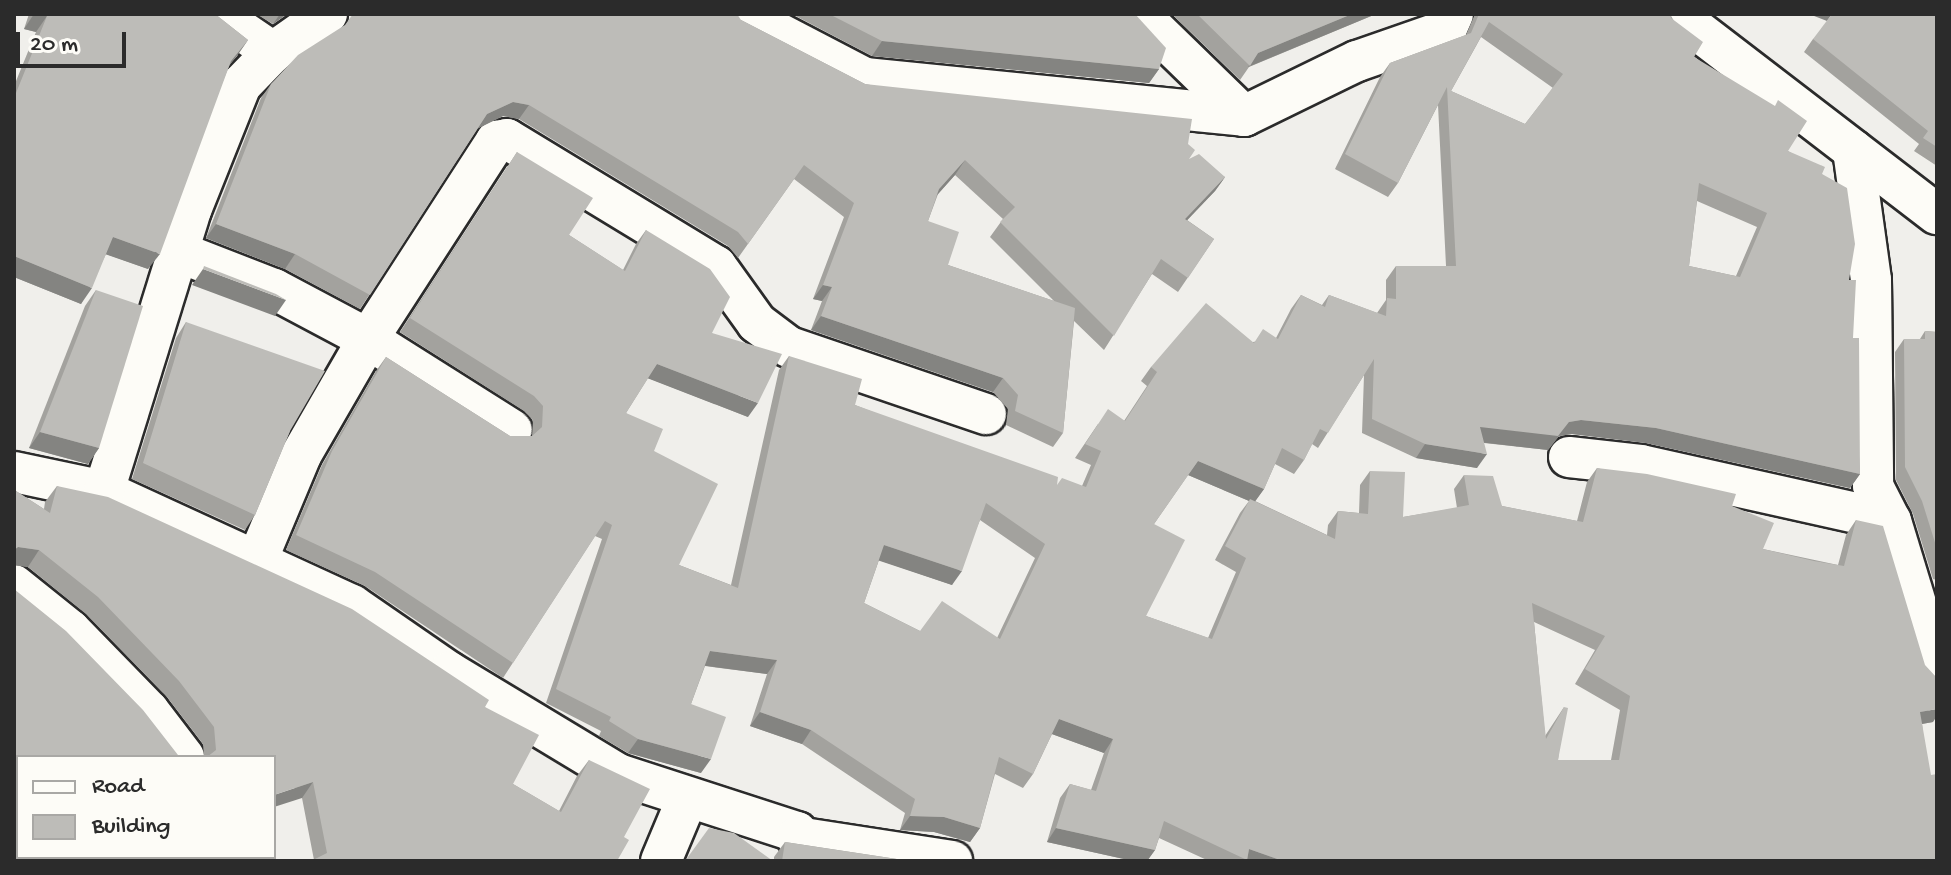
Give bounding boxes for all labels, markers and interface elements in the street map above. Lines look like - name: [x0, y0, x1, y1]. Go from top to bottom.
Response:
- scale bar: [20, 16, 130, 66]
- text: 20 m: [30, 31, 78, 60]
- legend: [16, 755, 276, 859]
- text: Road: [92, 773, 144, 802]
- text: Building: [92, 813, 170, 842]

